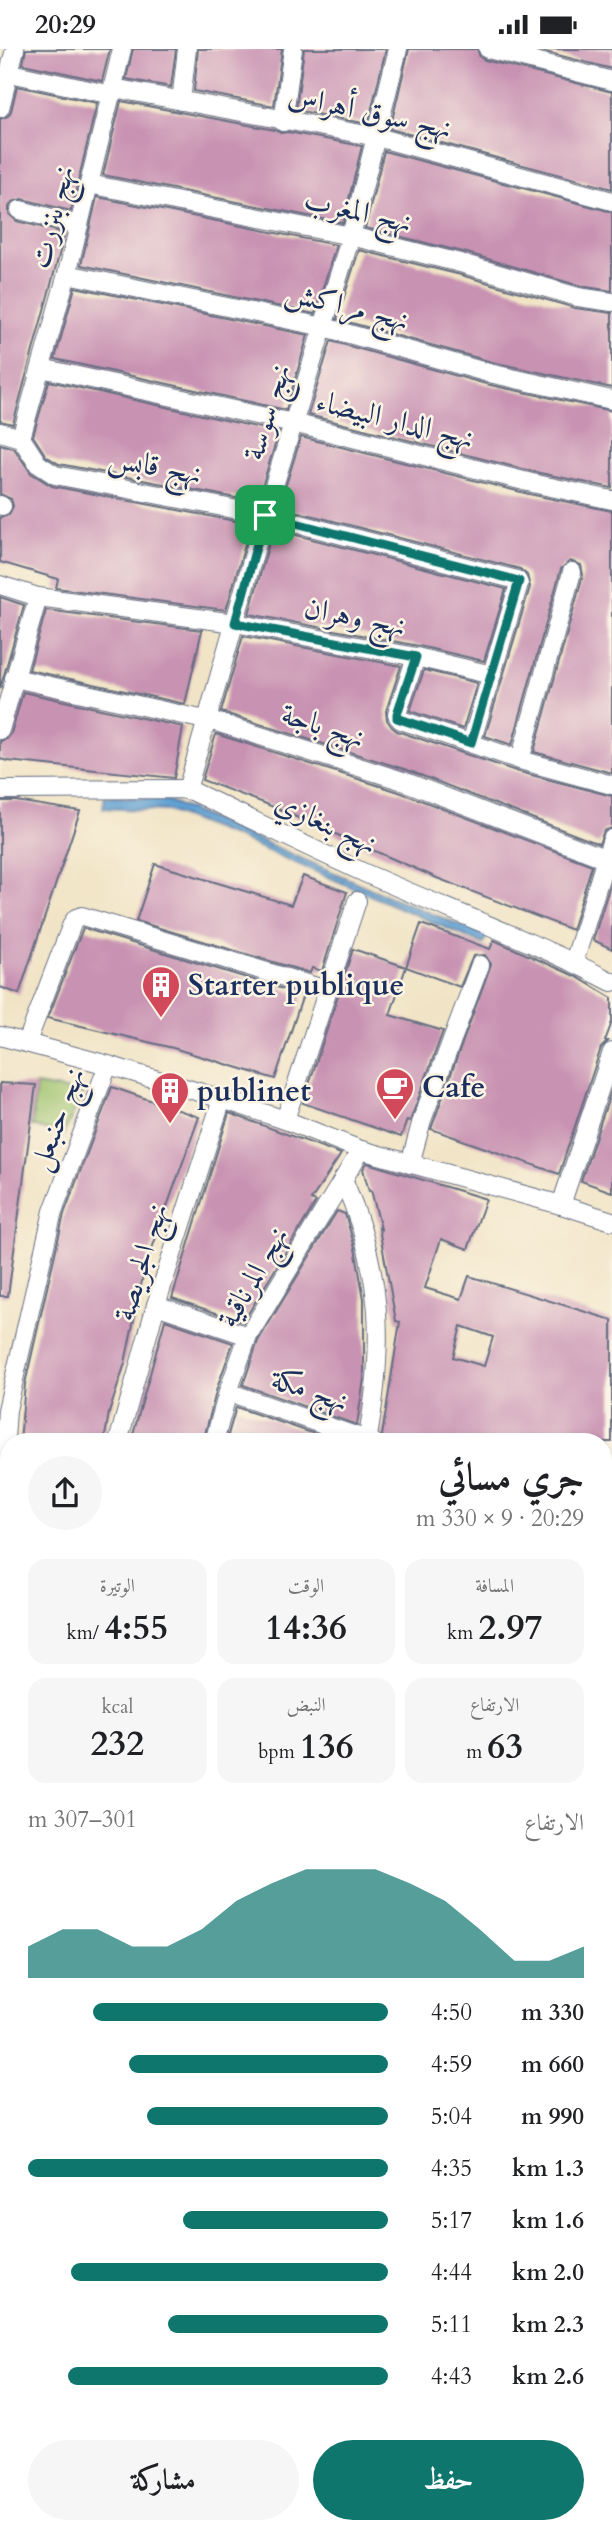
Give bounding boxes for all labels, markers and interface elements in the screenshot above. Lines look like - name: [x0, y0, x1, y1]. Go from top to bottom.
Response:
- text: 20:29: [35, 7, 96, 42]
- street label: نهج سوق أهراس: [283, 74, 456, 155]
- street label: نهج بنزرت: [19, 161, 90, 274]
- street label: نهج المغرب: [299, 179, 416, 249]
- street label: نهج مراكش: [279, 271, 413, 347]
- street label: نهج سوسة: [233, 359, 307, 467]
- street label: نهج الدار البيضاء: [310, 381, 478, 465]
- street label: نهج قابس: [104, 437, 205, 501]
- pin: [235, 485, 295, 545]
- icon: arrive: [246, 496, 284, 534]
- street label: نهج وهران: [300, 587, 409, 653]
- street label: نهج باجة: [274, 693, 370, 764]
- street label: نهج بنغازي: [266, 782, 384, 870]
- building icon: Starter publique: [140, 964, 182, 1019]
- place label: Starter publique: [188, 965, 404, 1006]
- street label: نهج حنبعل: [19, 1061, 101, 1179]
- cafe icon: Cafe: [374, 1066, 416, 1121]
- place label: Cafe: [422, 1067, 485, 1108]
- building icon: publinet: [149, 1070, 191, 1125]
- place label: publinet: [197, 1071, 311, 1112]
- street label: نهج الجريصة: [104, 1198, 184, 1328]
- street label: نهج المرناقية: [208, 1219, 304, 1338]
- street label: نهج مكة: [262, 1357, 354, 1428]
- text: جري مسائي: [438, 1451, 584, 1503]
- button: share: [28, 1456, 102, 1530]
- text: 20:29 · 9 × 330 m: [416, 1503, 584, 1534]
- text: الوتيرة: [100, 1573, 135, 1599]
- text: الوقت: [288, 1573, 324, 1599]
- text: المسافة: [475, 1573, 514, 1599]
- text: 4:55: [104, 1604, 168, 1652]
- text: 14:36: [265, 1604, 347, 1652]
- text: 2.97: [478, 1604, 542, 1652]
- text: /km: [67, 1620, 104, 1646]
- text: km: [447, 1620, 478, 1646]
- text: النبض: [286, 1692, 326, 1718]
- text: الارتفاع: [470, 1692, 519, 1718]
- text: kcal: [101, 1694, 133, 1720]
- text: 232: [90, 1720, 144, 1768]
- text: 136: [300, 1723, 354, 1771]
- text: 63: [487, 1723, 523, 1771]
- text: bpm: [258, 1739, 300, 1765]
- text: m: [466, 1739, 487, 1765]
- text: 301–307 m: [28, 1804, 137, 1835]
- text: الارتفاع: [524, 1807, 584, 1838]
- text: 4:50: [431, 1997, 472, 2028]
- text: 330 m: [521, 1997, 584, 2028]
- text: 4:59: [431, 2049, 472, 2080]
- text: 660 m: [521, 2049, 584, 2080]
- text: 5:04: [431, 2101, 472, 2132]
- text: 990 m: [521, 2101, 584, 2132]
- text: 4:35: [431, 2153, 472, 2184]
- text: 1.3 km: [512, 2153, 584, 2184]
- text: 5:17: [431, 2205, 472, 2236]
- text: 1.6 km: [512, 2205, 584, 2236]
- text: 4:44: [431, 2257, 472, 2288]
- text: 2.0 km: [512, 2257, 584, 2288]
- text: 5:11: [431, 2309, 472, 2340]
- text: 2.3 km: [512, 2309, 584, 2340]
- text: 4:43: [431, 2361, 472, 2392]
- text: 2.6 km: [512, 2361, 584, 2392]
- button: مشاركة: [28, 2440, 299, 2520]
- button: حفظ: [313, 2440, 584, 2520]

